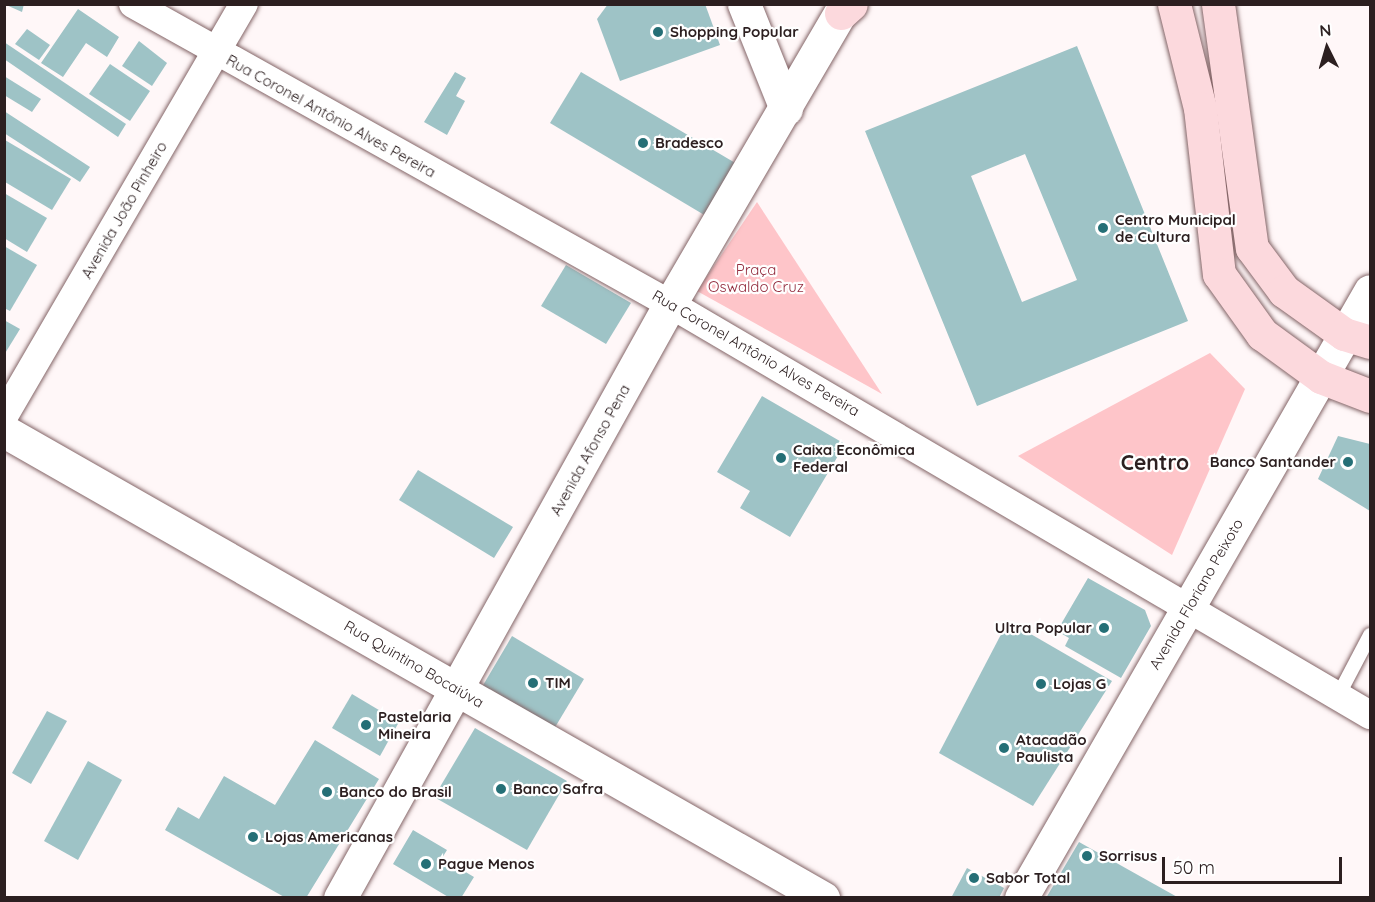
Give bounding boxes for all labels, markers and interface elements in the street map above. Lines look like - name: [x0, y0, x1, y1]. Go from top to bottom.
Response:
- north arrow: [1297, 18, 1357, 78]
- text: N: [1319, 20, 1332, 41]
- place label: Shopping Popular: [670, 23, 799, 41]
- marker: Shopping Popular: [651, 25, 665, 39]
- street label: Rua Coronel Antônio Alves Pereira: [223, 51, 439, 181]
- place label: Bradesco: [655, 134, 723, 152]
- marker: Bradesco: [636, 136, 650, 150]
- street label: Avenida João Pinheiro: [77, 138, 171, 282]
- place label: Centro Municipal de Cultura: [1115, 210, 1236, 245]
- marker: Centro Municipal de Cultura: [1096, 221, 1110, 235]
- park label: Praça Oswaldo Cruz: [708, 260, 804, 295]
- street label: Rua Coronel Antônio Alves Pereira: [649, 286, 863, 420]
- street label: Avenida Afonso Pena: [546, 381, 634, 519]
- place label: Caixa Econômica Federal: [793, 440, 915, 475]
- district label: Centro: [1121, 449, 1189, 475]
- marker: Caixa Econômica Federal: [774, 451, 788, 465]
- place label: Banco Santander: [1210, 453, 1336, 471]
- marker: Banco Santander: [1341, 455, 1355, 469]
- street label: Avenida Floriano Peixoto: [1145, 515, 1247, 673]
- street label: Rua Quintino Bocaiúva: [341, 617, 487, 711]
- place label: Ultra Popular: [995, 619, 1092, 637]
- marker: Ultra Popular: [1097, 621, 1111, 635]
- place label: TIM: [545, 674, 571, 692]
- place label: Lojas G: [1053, 675, 1106, 693]
- marker: TIM: [526, 676, 540, 690]
- marker: Lojas G: [1034, 677, 1048, 691]
- place label: Pastelaria Mineira: [378, 707, 451, 742]
- marker: Pastelaria Mineira: [359, 718, 373, 732]
- place label: Atacadão Paulista: [1016, 730, 1086, 765]
- marker: Atacadão Paulista: [997, 741, 1011, 755]
- place label: Banco Safra: [513, 780, 603, 798]
- marker: Banco Safra: [494, 782, 508, 796]
- place label: Banco do Brasil: [339, 783, 452, 801]
- marker: Banco do Brasil: [320, 785, 334, 799]
- place label: Lojas Americanas: [265, 828, 393, 846]
- marker: Lojas Americanas: [246, 830, 260, 844]
- scale bar: [1165, 845, 1345, 883]
- place label: Sorrisus: [1099, 847, 1157, 865]
- marker: Sorrisus: [1080, 849, 1094, 863]
- place label: Pague Menos: [438, 855, 534, 873]
- text: 50 m: [1173, 856, 1215, 879]
- marker: Pague Menos: [419, 857, 433, 871]
- place label: Sabor Total: [986, 869, 1070, 887]
- marker: Sabor Total: [967, 871, 981, 885]

